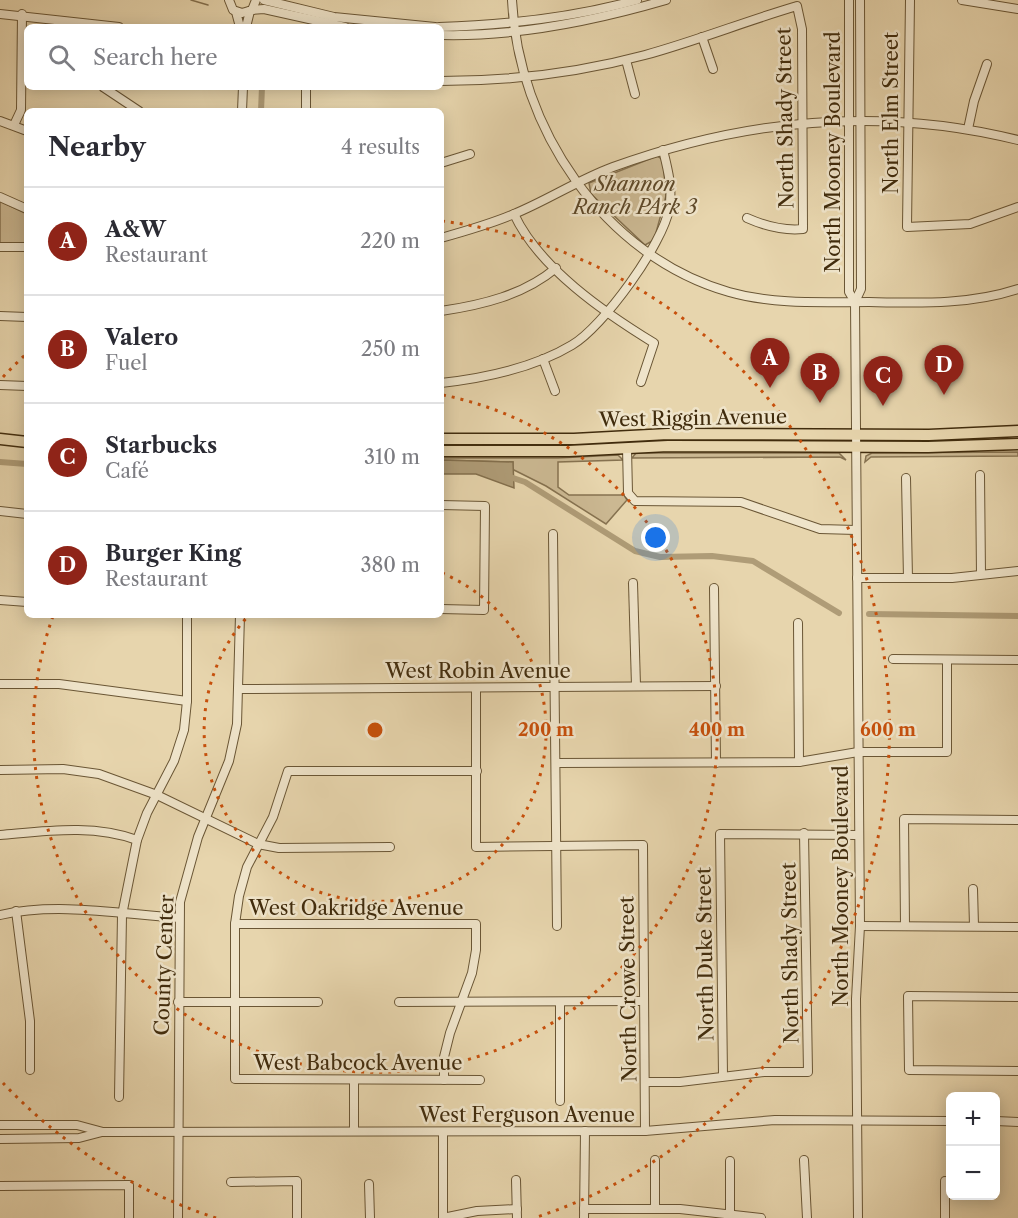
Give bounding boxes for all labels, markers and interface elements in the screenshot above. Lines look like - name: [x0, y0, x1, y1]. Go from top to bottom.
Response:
- search box: [24, 24, 444, 90]
- street label: North Shady Street: [771, 27, 799, 209]
- street label: North Mooney Boulevard: [821, 31, 845, 273]
- street label: North Elm Street: [879, 32, 903, 194]
- icon: search: [45, 41, 78, 74]
- text: Search here: [93, 44, 218, 71]
- text: Nearby: [48, 131, 146, 163]
- text: 4 results: [341, 135, 420, 159]
- park label: Shannon Ranch PArk 3: [571, 172, 698, 219]
- text: A&W: [105, 216, 166, 243]
- text: A: [60, 229, 75, 253]
- text: 220 m: [360, 229, 420, 253]
- text: Restaurant: [105, 243, 208, 267]
- text: Valero: [105, 324, 178, 351]
- text: B: [60, 337, 75, 361]
- text: 250 m: [361, 337, 420, 361]
- pin: A: [750, 338, 790, 388]
- pin: D: [924, 346, 964, 395]
- text: Fuel: [105, 351, 147, 375]
- pin: B: [800, 354, 840, 403]
- pin: C: [864, 356, 902, 406]
- street label: West Riggin Avenue: [598, 404, 787, 432]
- text: Starbucks: [105, 432, 217, 459]
- text: C: [59, 445, 76, 469]
- text: 310 m: [364, 445, 420, 469]
- text: Café: [105, 459, 149, 483]
- your location: [641, 523, 670, 552]
- text: Burger King: [105, 540, 242, 567]
- text: D: [59, 553, 76, 577]
- text: 380 m: [361, 553, 420, 577]
- text: Restaurant: [105, 567, 208, 591]
- street label: West Robin Avenue: [384, 659, 571, 683]
- text: 200 m: [518, 719, 574, 741]
- text: 400 m: [689, 719, 745, 741]
- text: 600 m: [860, 719, 916, 741]
- centre of rings: [365, 720, 385, 740]
- street label: North Mooney Boulevard: [829, 765, 853, 1007]
- street label: North Shady Street: [776, 862, 804, 1044]
- street label: North Duke Street: [691, 867, 719, 1041]
- street label: County Center: [150, 893, 178, 1036]
- street label: West Oakridge Avenue: [247, 896, 464, 920]
- street label: North Crowe Street: [614, 896, 642, 1082]
- street label: West Babcock Avenue: [253, 1051, 463, 1075]
- map controls: [946, 1092, 1000, 1200]
- button: +: [946, 1092, 1000, 1146]
- street label: West Ferguson Avenue: [418, 1103, 635, 1127]
- button: −: [946, 1146, 1000, 1200]

